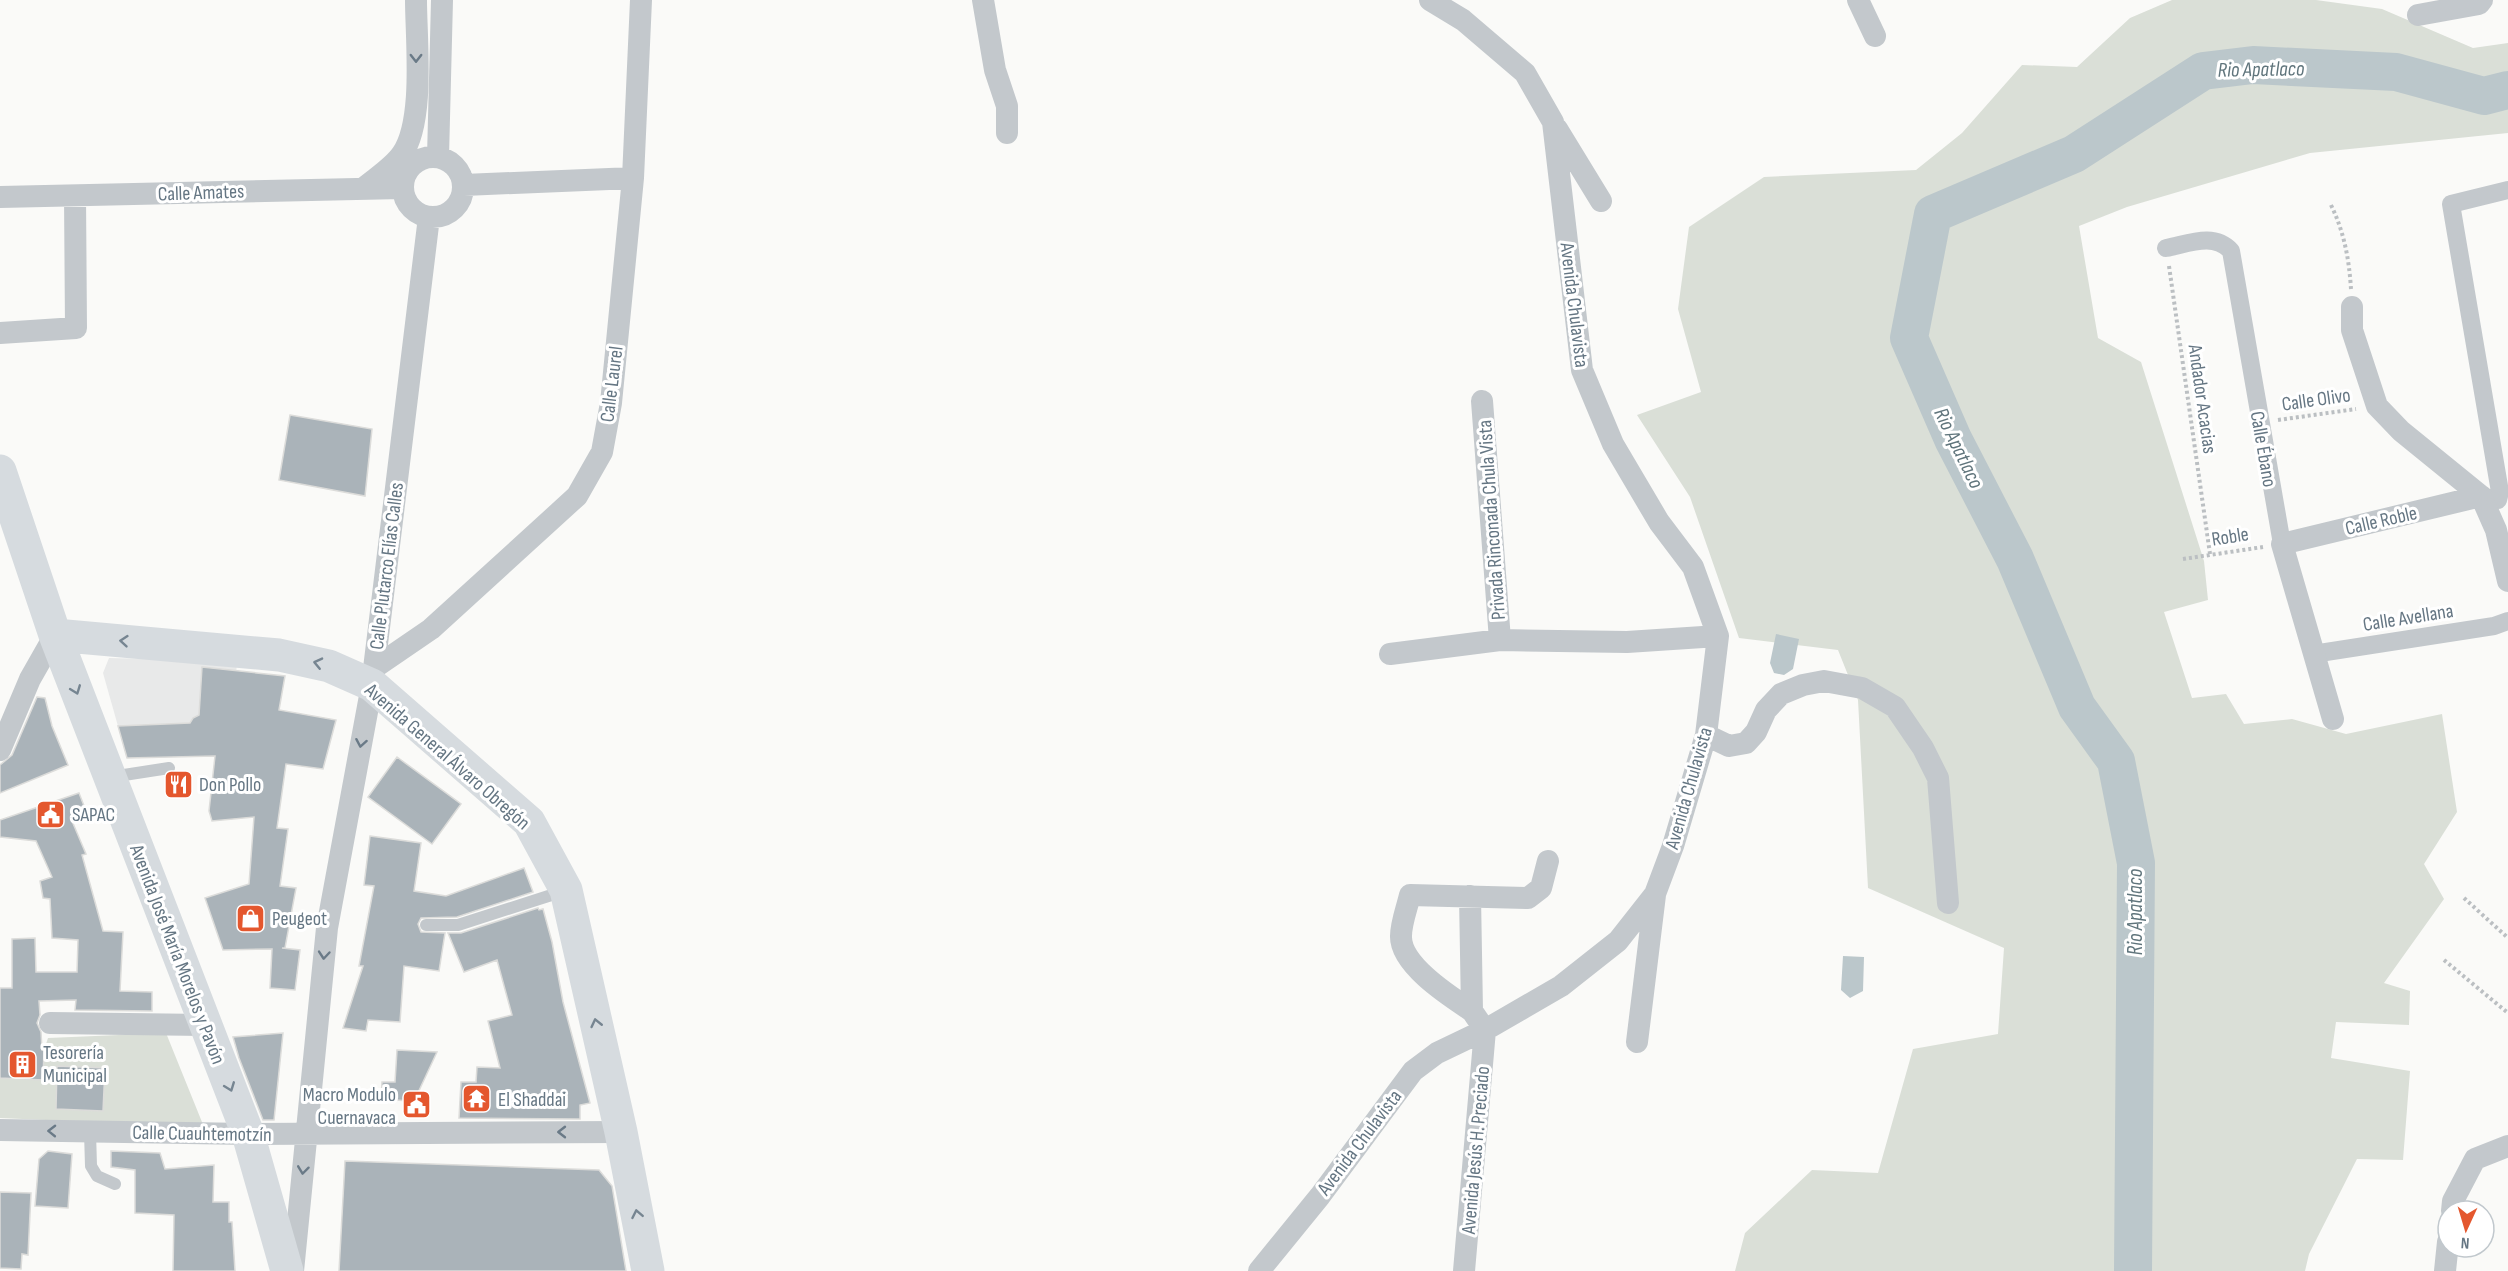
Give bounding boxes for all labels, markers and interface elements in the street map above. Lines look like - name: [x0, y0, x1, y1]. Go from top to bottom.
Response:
- one-way arrow: [410, 54, 422, 63]
- water label: Rio Apatlaco: [2217, 56, 2305, 83]
- street label: Calle Amates: [157, 179, 245, 206]
- street label: Avenida Chulavista: [1554, 240, 1594, 369]
- street label: Andador Acacias: [2182, 342, 2222, 455]
- street label: Calle Laurel: [595, 345, 629, 423]
- street label: Calle Olivo: [2280, 383, 2352, 417]
- water label: Rio Apatlaco: [1928, 404, 1989, 493]
- street label: Calle Ébano: [2245, 409, 2282, 489]
- street label: Privada Rinconada Chula Vista: [1473, 419, 1511, 621]
- street label: Calle Plutarco Elías Calles: [365, 481, 409, 651]
- street label: Calle Roble: [2343, 501, 2420, 541]
- street label: Roble: [2210, 522, 2250, 552]
- street label: Calle Avellana: [2361, 599, 2455, 637]
- one-way arrow: [120, 635, 129, 648]
- one-way arrow: [313, 658, 323, 671]
- street label: Avenida General Álvaro Obregón: [359, 678, 535, 835]
- one-way arrow: [69, 683, 81, 694]
- street label: Avenida Chulavista: [1660, 725, 1718, 853]
- one-way arrow: [355, 737, 368, 747]
- restaurant icon: Don Pollo: [162, 768, 194, 800]
- place label: Don Pollo: [199, 773, 261, 797]
- public building icon: SAPAC: [35, 798, 67, 830]
- place label: SAPAC: [72, 803, 115, 827]
- street label: Avenida José María Morelos y Pavón: [124, 840, 230, 1068]
- water label: Rio Apatlaco: [2123, 868, 2148, 955]
- shop icon: Peugeot: [235, 902, 267, 934]
- place label: Peugeot: [272, 907, 327, 931]
- one-way arrow: [318, 951, 331, 960]
- one-way arrow: [591, 1018, 604, 1028]
- place label: Tesorería Municipal: [43, 1041, 107, 1088]
- building icon: Tesorería Municipal: [6, 1048, 38, 1080]
- street label: Avenida Jesús H. Preciado: [1457, 1065, 1495, 1236]
- one-way arrow: [222, 1081, 235, 1092]
- place label: Macro Modulo Cuernavaca: [303, 1083, 396, 1130]
- temple icon: El Shaddai: [461, 1083, 493, 1115]
- street label: Avenida Chulavista: [1312, 1085, 1407, 1201]
- place label: El Shaddai: [498, 1088, 566, 1112]
- public building icon: Macro Modulo Cuernavaca: [401, 1089, 433, 1121]
- street label: Calle Cuauhtemotzín: [132, 1121, 272, 1147]
- one-way arrow: [48, 1125, 57, 1137]
- one-way arrow: [558, 1126, 567, 1138]
- one-way arrow: [297, 1166, 310, 1175]
- north arrow: [2436, 1199, 2496, 1259]
- one-way arrow: [631, 1209, 644, 1219]
- text: N: [2460, 1233, 2470, 1252]

